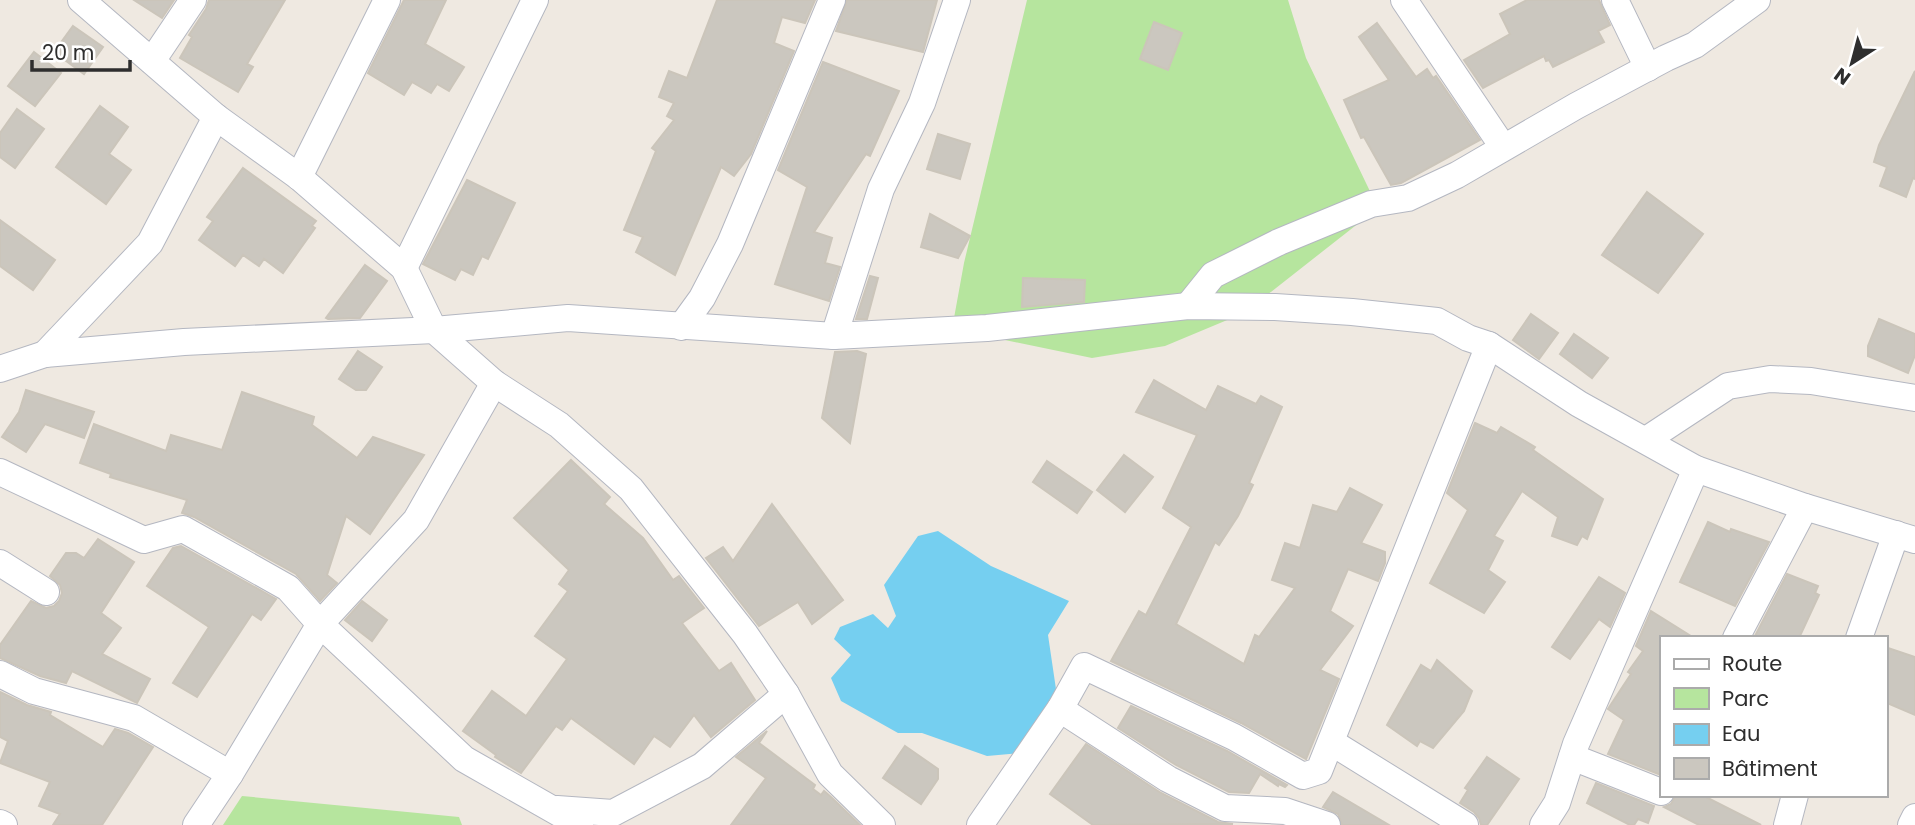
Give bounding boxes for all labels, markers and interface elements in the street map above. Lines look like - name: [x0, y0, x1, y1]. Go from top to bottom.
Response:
- scale bar: [32, 28, 130, 72]
- north arrow: [1817, 28, 1887, 98]
- text: 20 m: [42, 38, 95, 67]
- text: N: [1829, 61, 1856, 91]
- legend: [1660, 636, 1887, 797]
- text: Route: [1722, 649, 1782, 678]
- text: Parc: [1722, 684, 1769, 713]
- text: Eau: [1722, 719, 1760, 748]
- text: Bâtiment: [1722, 754, 1818, 783]

